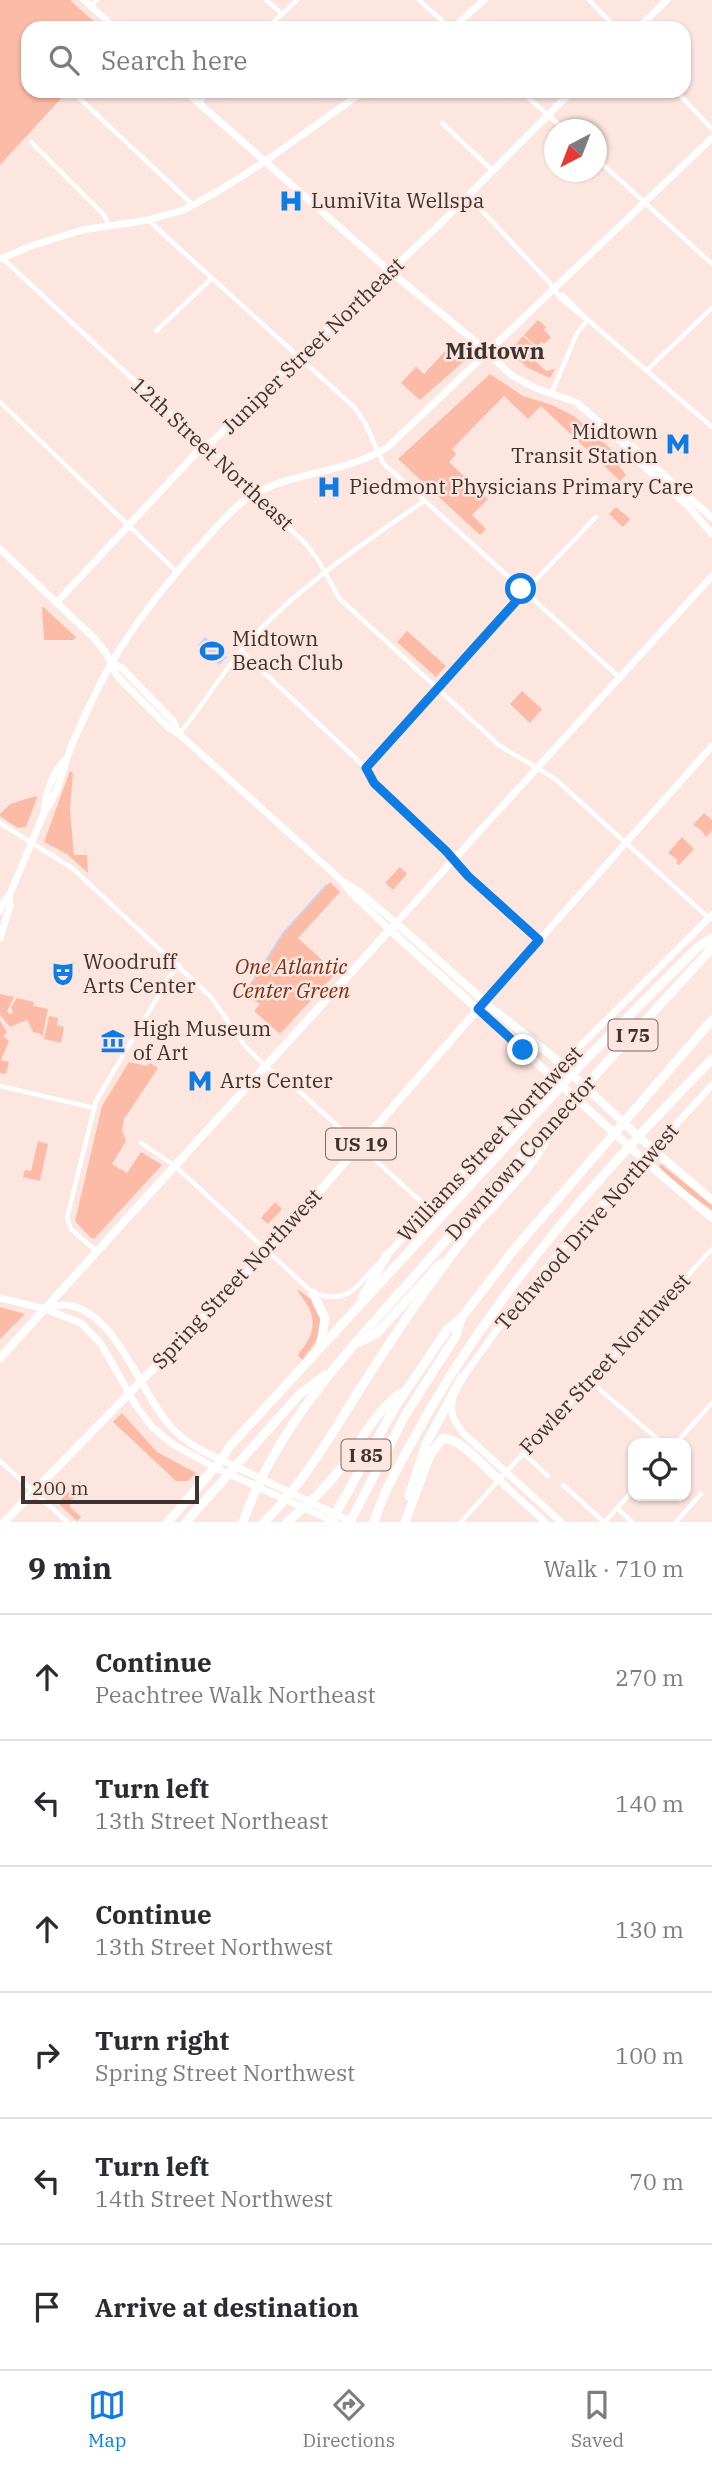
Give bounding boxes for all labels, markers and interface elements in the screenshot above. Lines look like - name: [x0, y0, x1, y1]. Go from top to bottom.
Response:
- search box: [21, 21, 691, 98]
- icon: search: [45, 41, 83, 79]
- text: Search here: [101, 43, 247, 77]
- north arrow: [544, 119, 607, 182]
- place label: LumiVita Wellspa: [311, 186, 484, 214]
- hospital icon: LumiVita Wellspa: [277, 187, 305, 215]
- street label: Juniper Street Northeast: [215, 251, 410, 440]
- district label: Midtown: [445, 335, 545, 365]
- street label: 12th Street Northeast: [125, 370, 300, 536]
- place label: Midtown Transit Station: [511, 417, 658, 469]
- metro station icon: Midtown Transit Station: [664, 430, 692, 458]
- place label: Piedmont Physicians Primary Care: [349, 472, 694, 500]
- hospital icon: Piedmont Physicians Primary Care: [315, 473, 343, 501]
- route start: [505, 573, 536, 604]
- place label: Midtown Beach Club: [232, 624, 343, 676]
- sports icon: Midtown Beach Club: [198, 637, 226, 665]
- place label: Woodruff Arts Center: [83, 947, 196, 999]
- park label: One Atlantic Center Green: [232, 952, 350, 1004]
- theatre icon: Woodruff Arts Center: [49, 960, 77, 988]
- place label: High Museum of Art: [133, 1014, 271, 1066]
- road number: I 75: [608, 1020, 658, 1050]
- museum icon: High Museum of Art: [99, 1027, 127, 1055]
- route end: [507, 1034, 538, 1065]
- street label: Williams Street Northwest: [391, 1039, 588, 1248]
- place label: Arts Center: [220, 1066, 333, 1094]
- metro station icon: Arts Center: [186, 1067, 214, 1095]
- street label: Downtown Connector: [439, 1068, 602, 1246]
- street label: Techwood Drive Northwest: [488, 1117, 684, 1336]
- road number: US 19: [326, 1128, 396, 1160]
- street label: Spring Street Northwest: [145, 1182, 327, 1375]
- street label: Fowler Street Northwest: [513, 1266, 696, 1460]
- map controls: [628, 1438, 691, 1501]
- button: locate: [628, 1438, 691, 1501]
- road number: I 85: [342, 1440, 390, 1470]
- scale bar: [21, 1473, 200, 1505]
- text: 200 m: [32, 1476, 89, 1500]
- text: 9 min: [28, 1548, 112, 1587]
- text: Walk · 710 m: [543, 1553, 684, 1583]
- text: Continue: [95, 1645, 212, 1679]
- icon: ahead: [28, 1658, 66, 1696]
- text: 270 m: [615, 1662, 684, 1692]
- text: Peachtree Walk Northeast: [95, 1679, 376, 1709]
- text: Turn left: [95, 1771, 209, 1805]
- icon: left: [28, 1784, 66, 1822]
- text: 140 m: [615, 1788, 684, 1818]
- text: 13th Street Northeast: [95, 1805, 328, 1835]
- text: Continue: [95, 1897, 212, 1931]
- icon: ahead: [28, 1910, 66, 1948]
- text: 130 m: [615, 1914, 684, 1944]
- text: 13th Street Northwest: [95, 1931, 333, 1961]
- text: Turn right: [95, 2023, 229, 2057]
- icon: right: [28, 2036, 66, 2074]
- text: 100 m: [615, 2040, 684, 2070]
- text: Spring Street Northwest: [95, 2057, 355, 2087]
- text: Turn left: [95, 2149, 209, 2183]
- icon: left: [28, 2162, 66, 2200]
- text: 70 m: [629, 2166, 684, 2196]
- text: 14th Street Northwest: [95, 2183, 333, 2213]
- icon: arrive: [28, 2288, 66, 2326]
- text: Arrive at destination: [95, 2290, 359, 2324]
- tab: Map: [88, 2386, 127, 2452]
- tab: Directions: [302, 2386, 395, 2452]
- tab: Saved: [571, 2386, 624, 2452]

